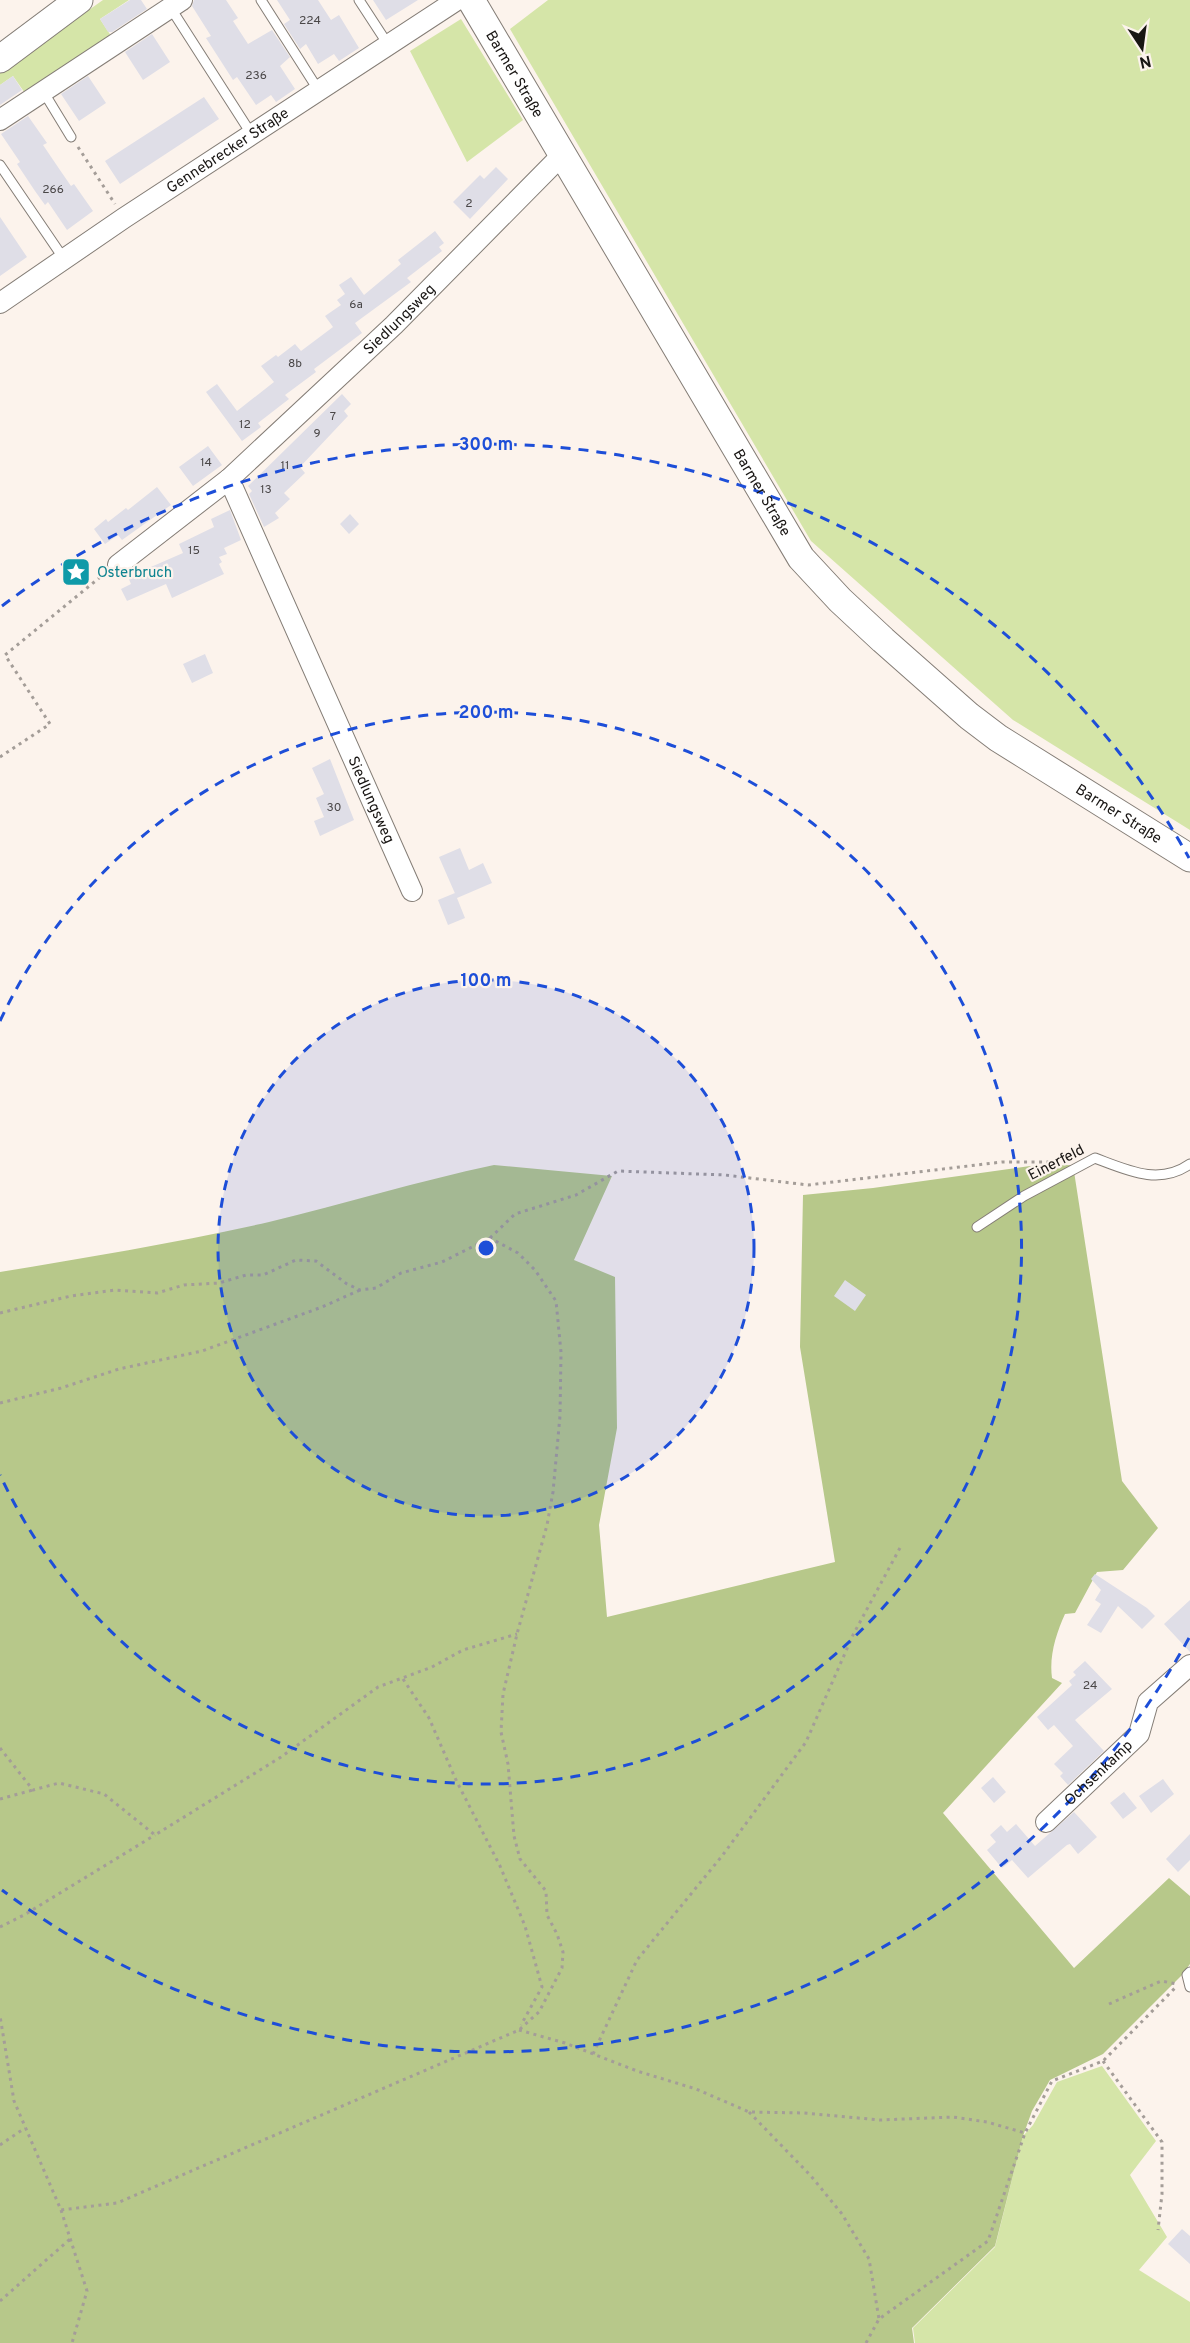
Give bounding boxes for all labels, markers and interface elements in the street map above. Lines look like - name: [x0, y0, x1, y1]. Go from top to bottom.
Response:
- house number: 224: [299, 13, 321, 29]
- north arrow: [1112, 18, 1172, 78]
- street label: Barmer Straße: [480, 28, 547, 122]
- text: N: [1137, 50, 1153, 72]
- house number: 236: [245, 68, 267, 84]
- street label: Gennebrecker Straße: [163, 105, 293, 198]
- house number: 266: [42, 182, 64, 198]
- house number: 2: [465, 196, 473, 212]
- street label: Siedlungsweg: [360, 281, 440, 360]
- house number: 6a: [349, 297, 363, 313]
- house number: 8b: [288, 356, 302, 372]
- house number: 7: [330, 409, 336, 425]
- house number: 12: [239, 417, 251, 433]
- house number: 9: [313, 426, 321, 442]
- text: 300 m: [459, 434, 513, 457]
- street label: Barmer Straße: [728, 446, 794, 540]
- house number: 14: [200, 455, 212, 471]
- house number: 11: [281, 458, 289, 474]
- house number: 13: [260, 482, 272, 498]
- house number: 15: [188, 543, 200, 559]
- place icon: Osterbruch: [60, 556, 92, 588]
- place label: Osterbruch: [97, 564, 172, 583]
- text: 200 m: [458, 702, 514, 725]
- street label: Siedlungsweg: [342, 754, 398, 847]
- street label: Barmer Straße: [1071, 781, 1165, 849]
- house number: 30: [327, 800, 341, 816]
- text: 100 m: [460, 970, 512, 993]
- street label: Einerfeld: [1025, 1141, 1088, 1186]
- centre of rings: [476, 1238, 496, 1258]
- house number: 24: [1083, 1678, 1097, 1694]
- street label: Ochsenkamp: [1061, 1737, 1138, 1811]

